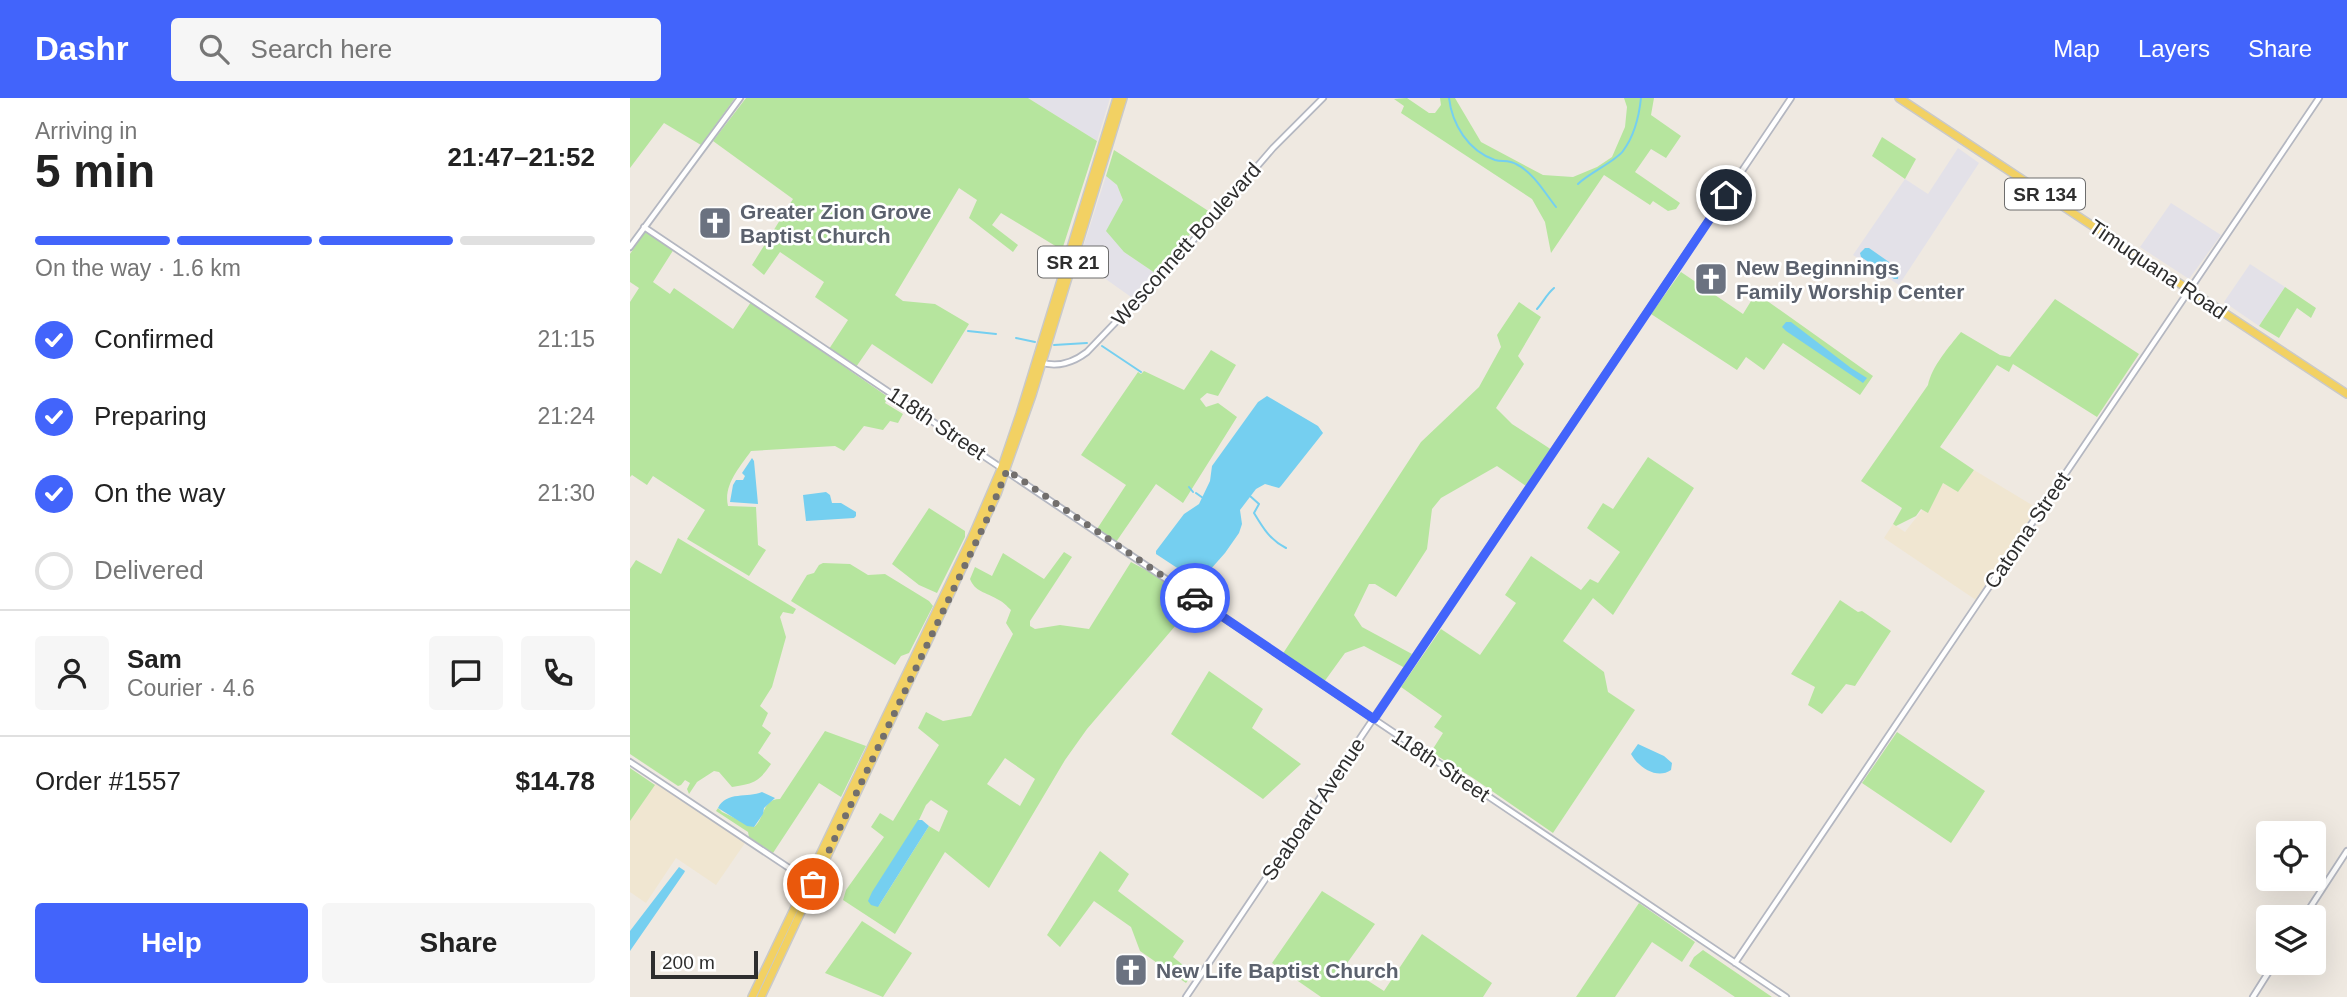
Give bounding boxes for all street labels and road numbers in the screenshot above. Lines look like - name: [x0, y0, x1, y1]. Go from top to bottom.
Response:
- street label: Wesconnett Boulevard: [1107, 158, 1265, 330]
- road number: SR 134: [2005, 178, 2085, 209]
- street label: Timuquana Road: [2085, 215, 2231, 323]
- road number: SR 21: [1038, 246, 1108, 278]
- street label: 118th Street: [884, 382, 990, 464]
- street label: Catoma Street: [1980, 467, 2074, 593]
- street label: 118th Street: [1388, 724, 1494, 806]
- street label: Seaboard Avenue: [1257, 734, 1369, 884]

